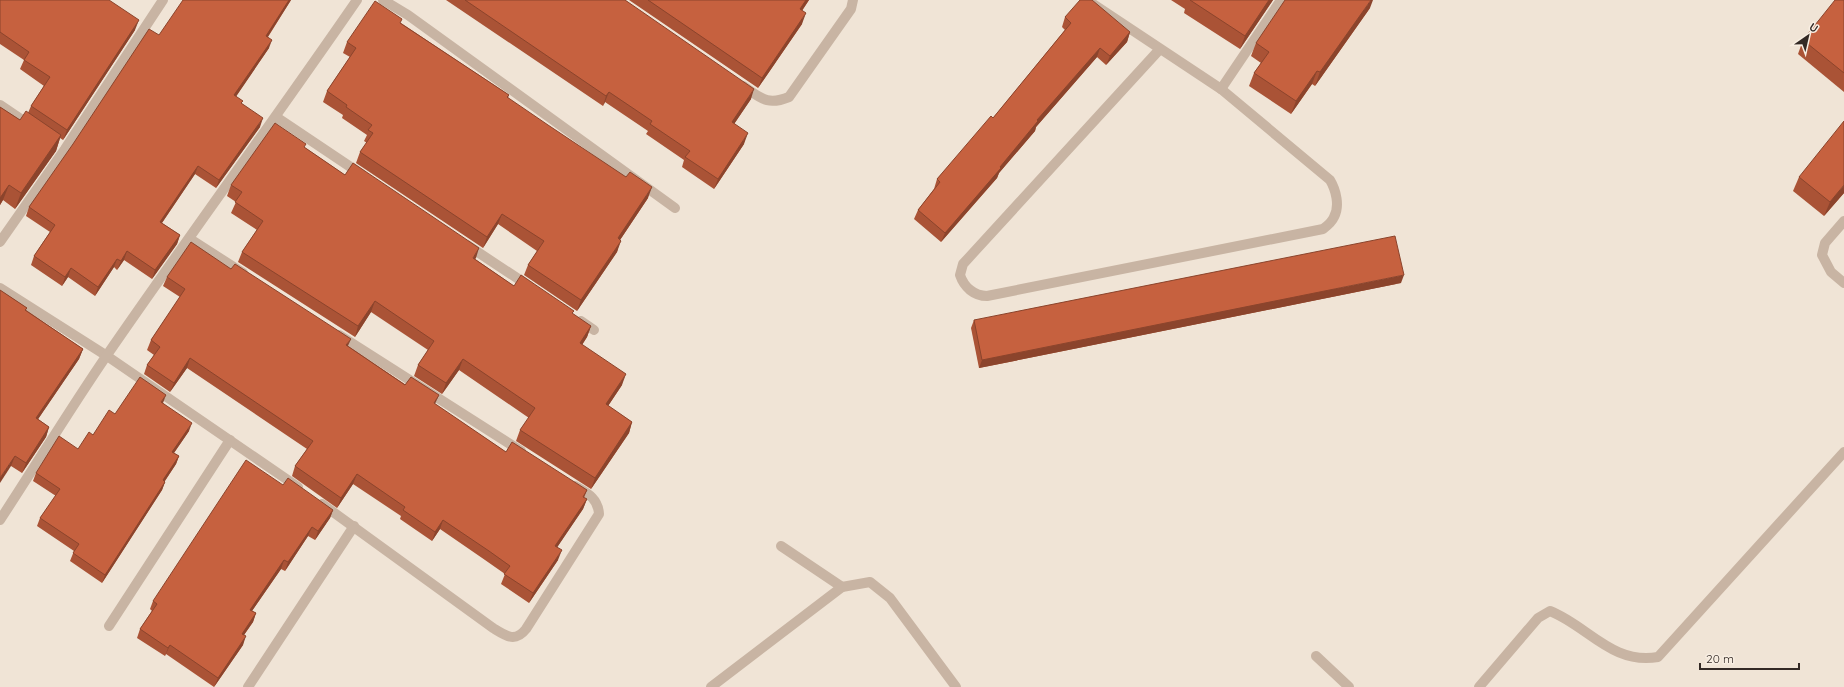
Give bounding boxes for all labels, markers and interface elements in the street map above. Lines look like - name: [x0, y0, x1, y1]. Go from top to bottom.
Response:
- north arrow: [1788, 16, 1828, 56]
- text: U: [1806, 20, 1821, 36]
- scale bar: [1700, 645, 1799, 671]
- text: 20 m: [1706, 651, 1734, 666]

